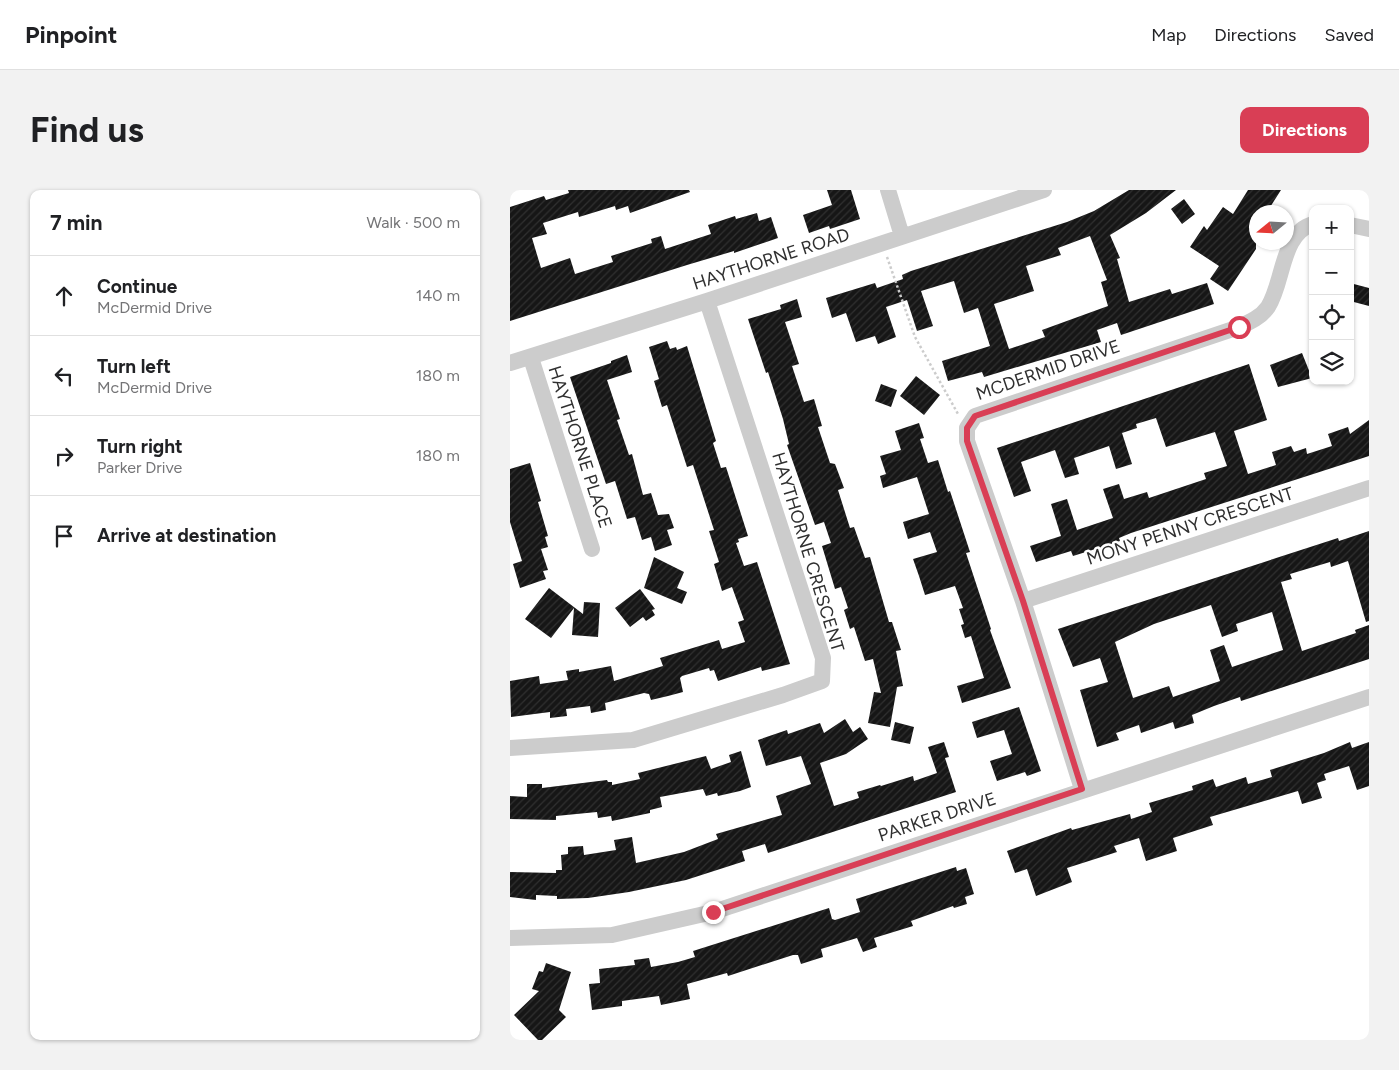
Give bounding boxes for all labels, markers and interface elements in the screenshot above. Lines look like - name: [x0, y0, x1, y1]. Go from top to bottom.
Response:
- text: Pinpoint: [25, 20, 117, 49]
- text: Map: [1151, 24, 1186, 46]
- text: Directions: [1214, 24, 1296, 46]
- text: Saved: [1324, 24, 1374, 46]
- button: Directions: [1240, 107, 1369, 153]
- text: Find us: [30, 109, 144, 151]
- north arrow: [1249, 205, 1294, 250]
- map controls: [1309, 205, 1354, 385]
- button: +: [1309, 205, 1354, 250]
- text: 7 min: [50, 210, 102, 235]
- text: Walk · 500 m: [367, 213, 460, 232]
- street label: HAYTHORNE ROAD: [690, 223, 852, 295]
- button: −: [1309, 250, 1354, 295]
- text: Continue: [97, 275, 177, 298]
- icon: ahead: [50, 282, 78, 310]
- text: 140 m: [416, 286, 460, 305]
- button: locate: [1309, 295, 1354, 340]
- text: McDermid Drive: [97, 298, 212, 317]
- route start: [1228, 316, 1251, 339]
- street label: MCDERMID DRIVE: [973, 335, 1123, 405]
- button: layers: [1309, 340, 1354, 385]
- text: Turn left: [97, 355, 171, 378]
- icon: left: [50, 362, 78, 390]
- street label: HAYTHORNE PLACE: [543, 363, 617, 531]
- text: 180 m: [416, 366, 460, 385]
- text: McDermid Drive: [97, 378, 212, 397]
- text: Turn right: [97, 435, 183, 458]
- icon: right: [50, 442, 78, 470]
- text: 180 m: [416, 446, 460, 465]
- street label: HAYTHORNE CRESCENT: [767, 450, 849, 655]
- text: Parker Drive: [97, 458, 182, 477]
- street label: MONY PENNY CRESCENT: [1084, 482, 1296, 570]
- icon: arrive: [50, 522, 78, 550]
- text: Arrive at destination: [97, 524, 276, 547]
- street label: PARKER DRIVE: [875, 788, 999, 846]
- route end: [702, 901, 725, 924]

